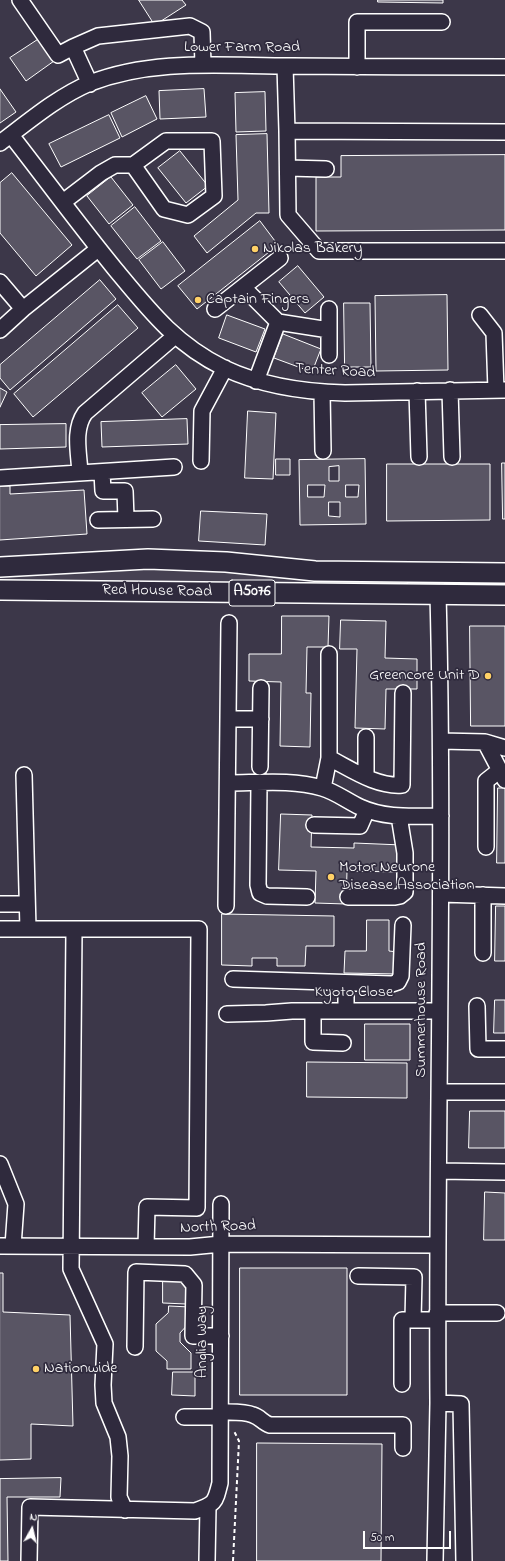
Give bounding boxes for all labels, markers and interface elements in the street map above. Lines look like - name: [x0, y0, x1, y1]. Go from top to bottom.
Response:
- street label: Lower Farm Road: [184, 38, 300, 58]
- place label: Nikolas Bakery: [263, 239, 362, 259]
- marker: Nikolas Bakery: [250, 244, 260, 254]
- place label: Captain Fingers: [206, 290, 310, 310]
- marker: Captain Fingers: [193, 295, 203, 305]
- street label: Tenter Road: [294, 360, 376, 384]
- road number: A5076: [229, 580, 275, 606]
- street label: Red House Road: [102, 581, 212, 603]
- place label: Greencore Unit D: [369, 666, 480, 686]
- marker: Greencore Unit D: [483, 671, 493, 681]
- place label: Motor Neurone Disease Association: [339, 858, 474, 896]
- marker: Motor Neurone Disease Association: [326, 872, 336, 882]
- street label: Summerhouse Road: [412, 942, 432, 1078]
- street label: Kyoto Close: [315, 983, 393, 1003]
- street label: North Road: [180, 1217, 256, 1239]
- street label: Anglia Way: [193, 1306, 213, 1378]
- place label: Nationwide: [44, 1359, 117, 1379]
- marker: Nationwide: [31, 1364, 41, 1374]
- north arrow: [12, 1509, 52, 1549]
- text: N: [29, 1509, 38, 1526]
- scale bar: [365, 1523, 453, 1549]
- text: 50 m: [370, 1529, 394, 1547]

